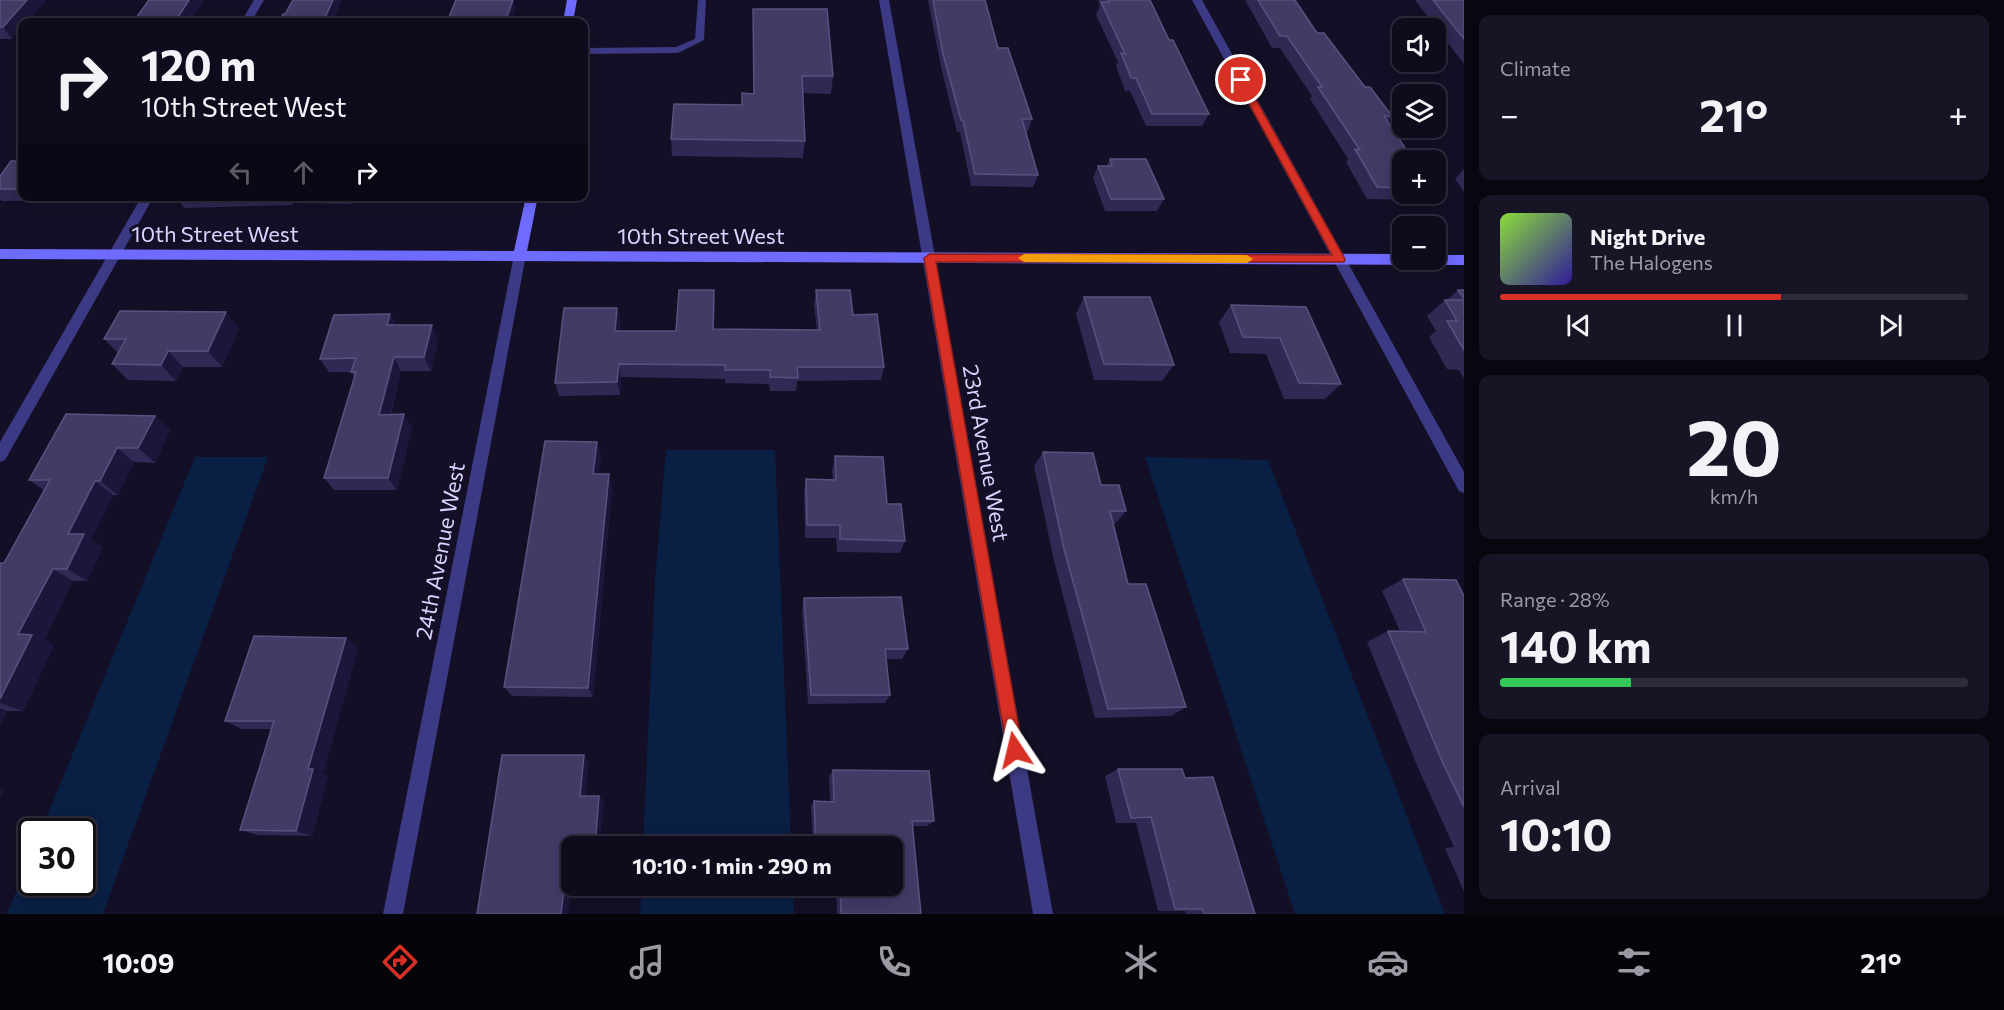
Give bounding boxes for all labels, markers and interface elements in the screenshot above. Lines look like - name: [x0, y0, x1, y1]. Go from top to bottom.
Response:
- map controls: [1392, 18, 1446, 270]
- button: sound: [1392, 18, 1446, 72]
- text: 120 m: [141, 38, 256, 90]
- icon: right: [42, 42, 120, 120]
- pin: [1215, 54, 1266, 105]
- text: Climate: [1500, 56, 1570, 80]
- icon: arrive: [1224, 63, 1257, 96]
- button: layers: [1392, 84, 1446, 138]
- text: 21°: [1699, 86, 1768, 141]
- text: 10th Street West: [141, 90, 347, 123]
- text: −: [1500, 93, 1519, 134]
- text: +: [1949, 93, 1968, 134]
- button: +: [1392, 150, 1446, 204]
- icon: left: [224, 156, 257, 189]
- icon: ahead: [287, 156, 320, 189]
- icon: right: [350, 156, 383, 189]
- button: −: [1392, 216, 1446, 270]
- street label: 10th Street West: [131, 220, 299, 247]
- street label: 10th Street West: [617, 222, 785, 249]
- text: Night Drive: [1590, 223, 1705, 250]
- text: The Halogens: [1590, 250, 1713, 274]
- icon: previous: [1562, 309, 1595, 342]
- icon: pause: [1718, 309, 1751, 342]
- icon: next: [1874, 309, 1907, 342]
- street label: 23rd Avenue West: [958, 362, 1015, 543]
- text: 20: [1686, 397, 1782, 492]
- street label: 24th Avenue West: [409, 460, 470, 642]
- text: km/h: [1710, 484, 1758, 508]
- text: Range · 28%: [1500, 587, 1610, 611]
- text: 140 km: [1500, 617, 1652, 672]
- position arrow: [983, 718, 1047, 782]
- text: Arrival: [1500, 775, 1561, 799]
- text: 10:10: [1500, 805, 1612, 860]
- speed limit sign: 30: [18, 818, 96, 896]
- text: 10:10 · 1 min · 290 m: [632, 852, 832, 879]
- icon: directions: [379, 941, 421, 983]
- icon: music: [626, 941, 668, 983]
- icon: phone: [873, 941, 915, 983]
- icon: climate: [1120, 941, 1162, 983]
- icon: car: [1367, 941, 1409, 983]
- icon: filters: [1613, 941, 1655, 983]
- text: 10:09: [102, 946, 174, 979]
- text: 21°: [1860, 946, 1902, 979]

